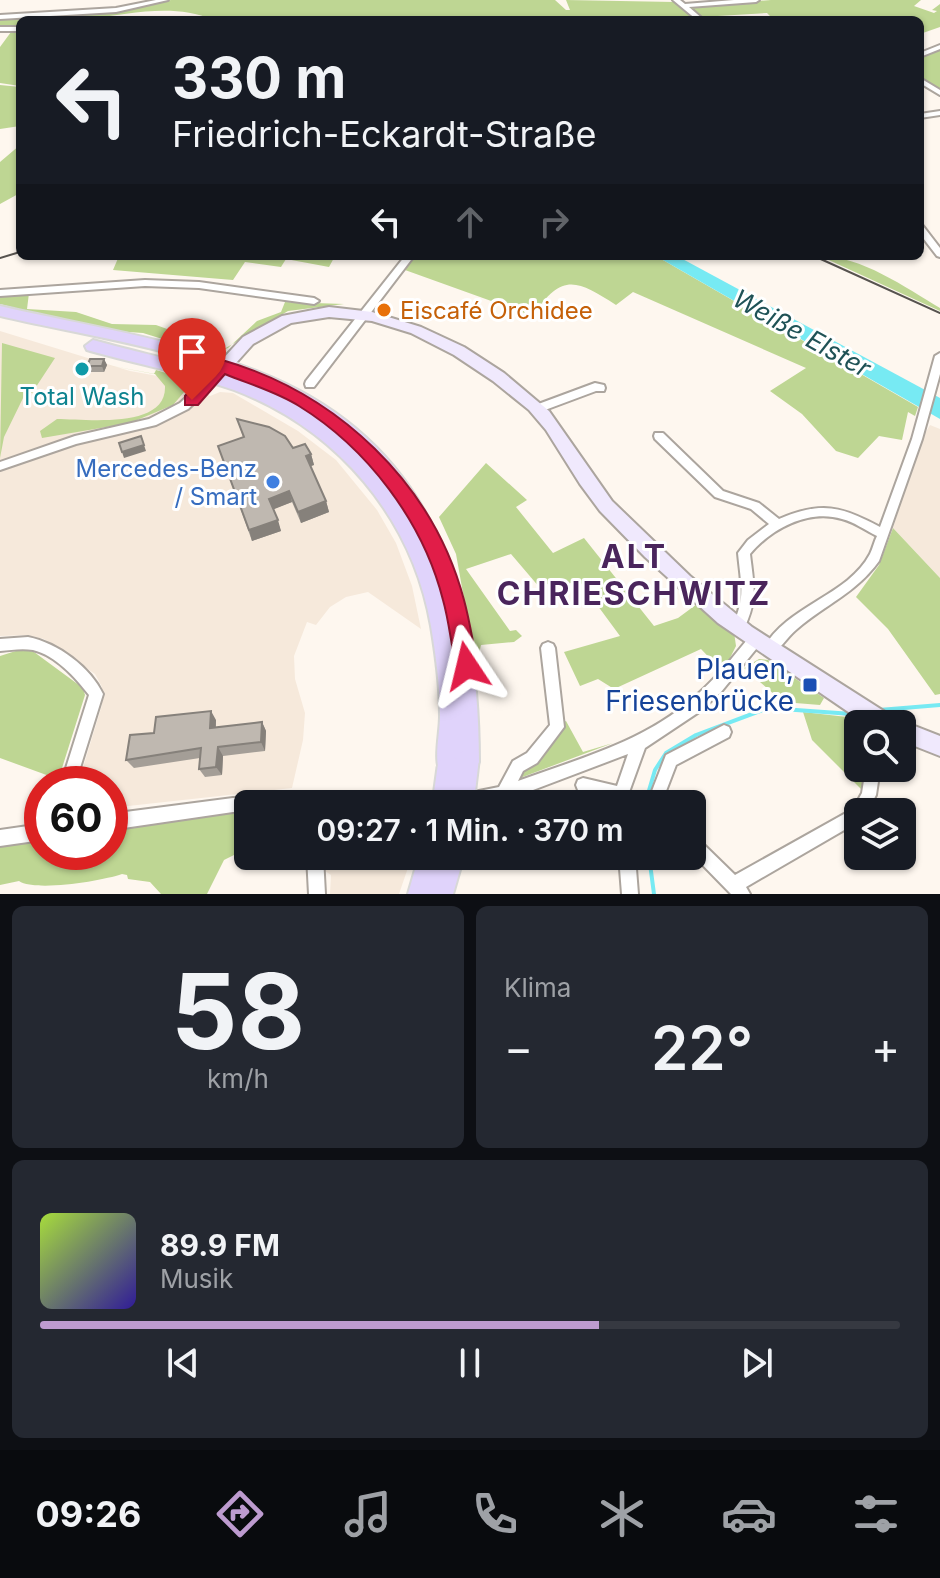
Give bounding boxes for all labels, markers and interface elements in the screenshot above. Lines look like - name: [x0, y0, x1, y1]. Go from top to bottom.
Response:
- text: 330 m: [172, 44, 346, 112]
- icon: left: [40, 48, 144, 152]
- text: Friedrich-Eckardt-Straße: [172, 112, 596, 156]
- icon: left: [364, 200, 408, 244]
- icon: ahead: [448, 200, 492, 244]
- icon: right: [532, 200, 576, 244]
- water label: Weiße Elster: [728, 282, 877, 384]
- place label: Eiscafé Orchidee: [400, 296, 593, 325]
- marker: Eiscafé Orchidee: [375, 301, 393, 319]
- pin: [158, 318, 226, 400]
- icon: arrive: [170, 330, 214, 374]
- marker: Total Wash: [73, 360, 91, 378]
- place label: Total Wash: [20, 382, 144, 411]
- place label: Mercedes-Benz / Smart: [75, 454, 257, 511]
- marker: Mercedes-Benz / Smart: [264, 473, 282, 491]
- district label: ALT CHRIESCHWITZ: [497, 537, 771, 613]
- position arrow: [425, 624, 509, 708]
- place label: Plauen, Friesenbrücke: [605, 652, 794, 718]
- marker: Plauen, Friesenbrücke: [801, 676, 819, 694]
- map controls: [844, 710, 916, 870]
- button: search: [844, 710, 916, 782]
- speed limit sign: 60: [24, 766, 128, 870]
- button: layers: [844, 798, 916, 870]
- text: 09:27 · 1 Min. · 370 m: [316, 812, 624, 848]
- text: 58: [171, 948, 305, 1074]
- text: Klima: [504, 972, 571, 1003]
- text: 22°: [651, 1012, 753, 1084]
- text: −: [504, 1021, 533, 1075]
- text: +: [871, 1021, 900, 1075]
- text: km/h: [207, 1063, 269, 1094]
- text: 89.9 FM: [160, 1227, 280, 1263]
- text: Musik: [160, 1263, 233, 1294]
- icon: previous: [161, 1341, 205, 1385]
- icon: pause: [448, 1341, 492, 1385]
- icon: next: [735, 1341, 779, 1385]
- icon: directions: [212, 1486, 268, 1542]
- icon: music: [340, 1486, 396, 1542]
- icon: phone: [467, 1486, 523, 1542]
- icon: climate: [594, 1486, 650, 1542]
- icon: car: [721, 1486, 777, 1542]
- icon: filters: [848, 1486, 904, 1542]
- text: 09:26: [36, 1492, 141, 1536]

